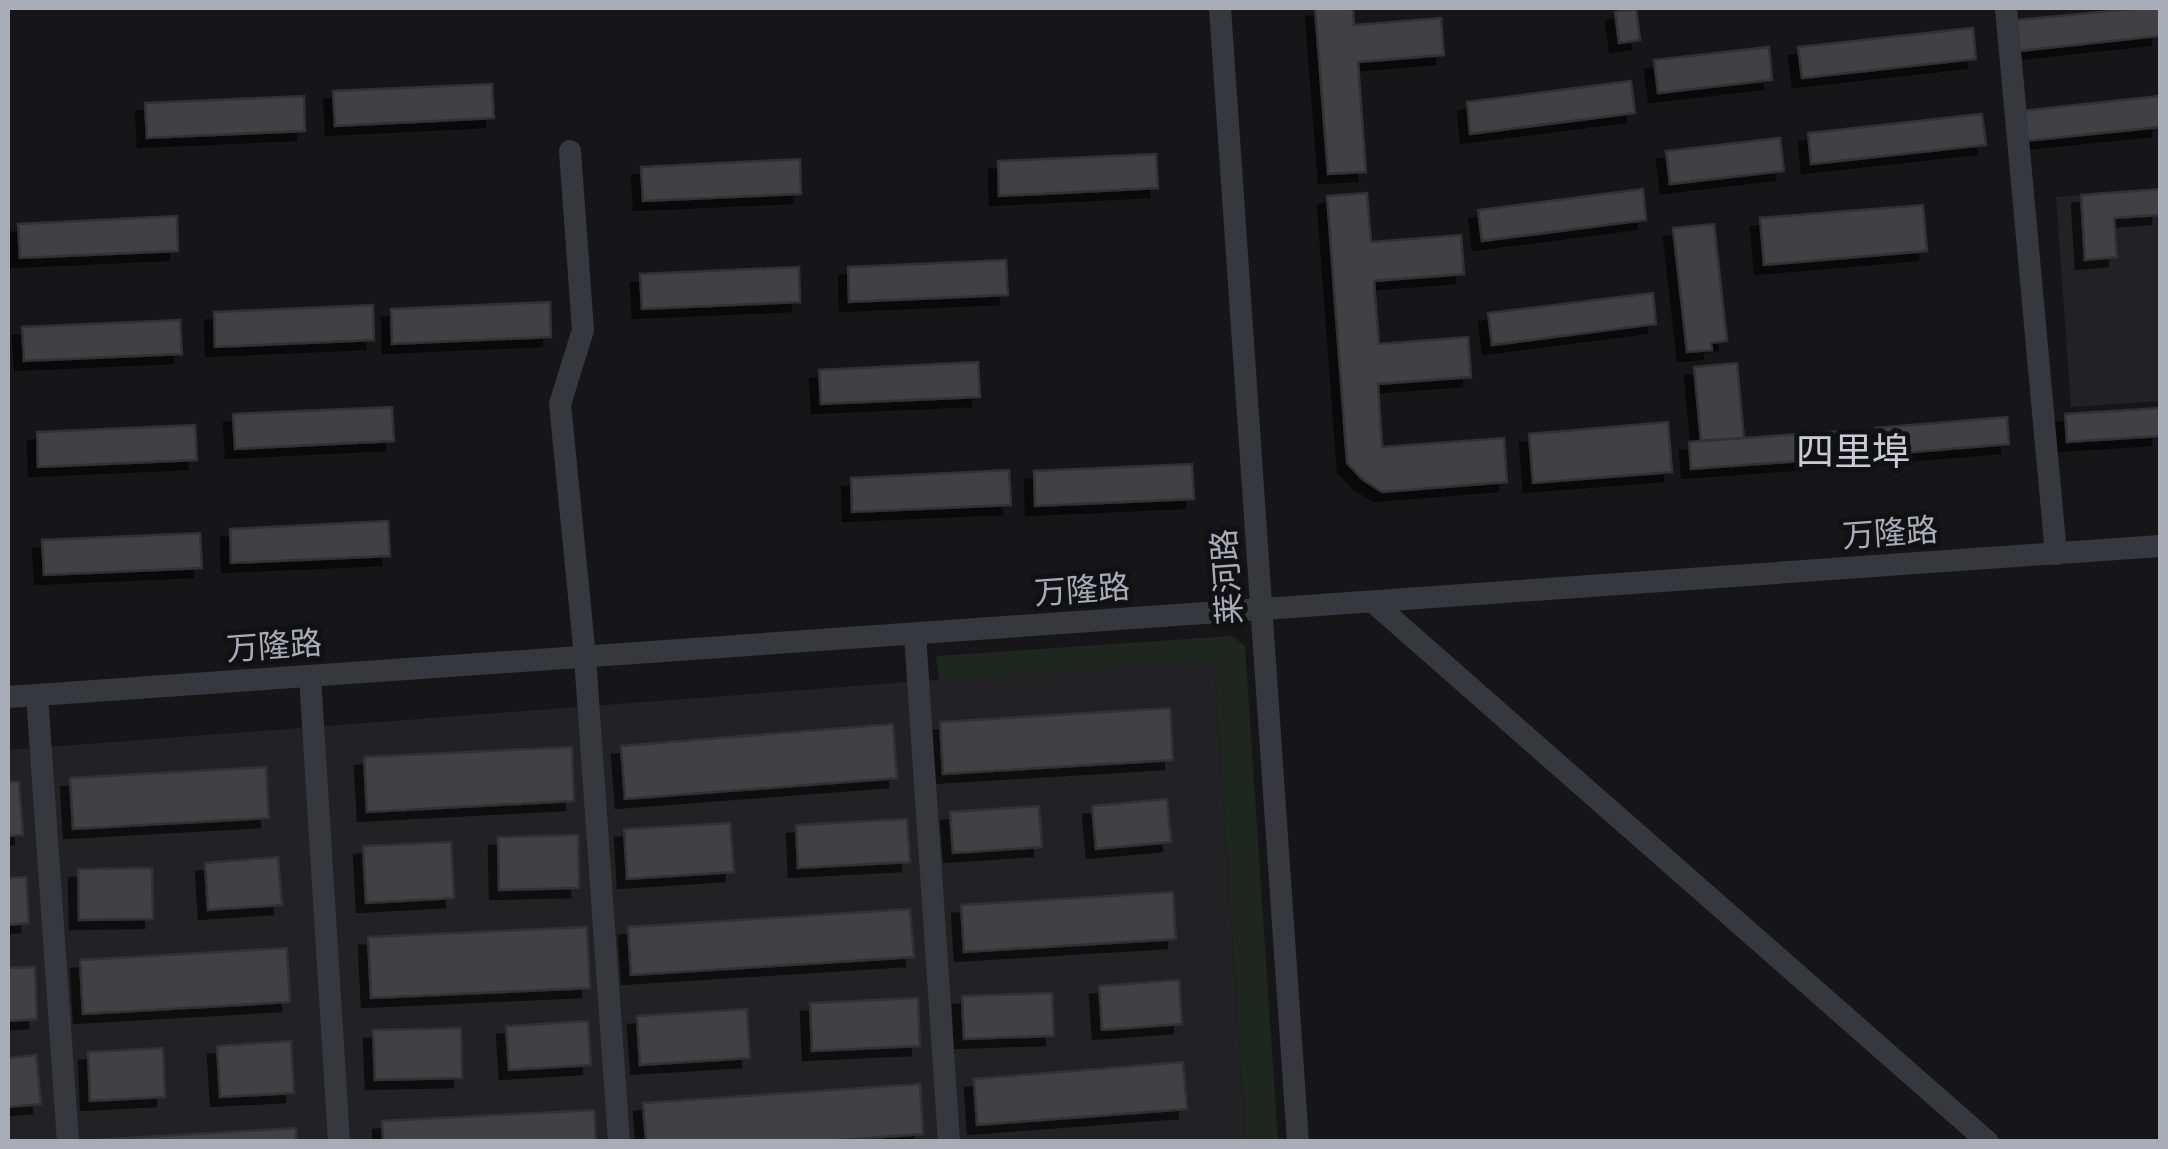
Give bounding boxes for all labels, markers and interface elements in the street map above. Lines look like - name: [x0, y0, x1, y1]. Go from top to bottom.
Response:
- district label: 四里埠: [1796, 428, 1910, 473]
- street label: 万隆路: [1841, 510, 1939, 554]
- street label: 莱河路: [1204, 528, 1248, 626]
- street label: 万隆路: [1033, 567, 1131, 611]
- street label: 万隆路: [225, 623, 323, 667]

